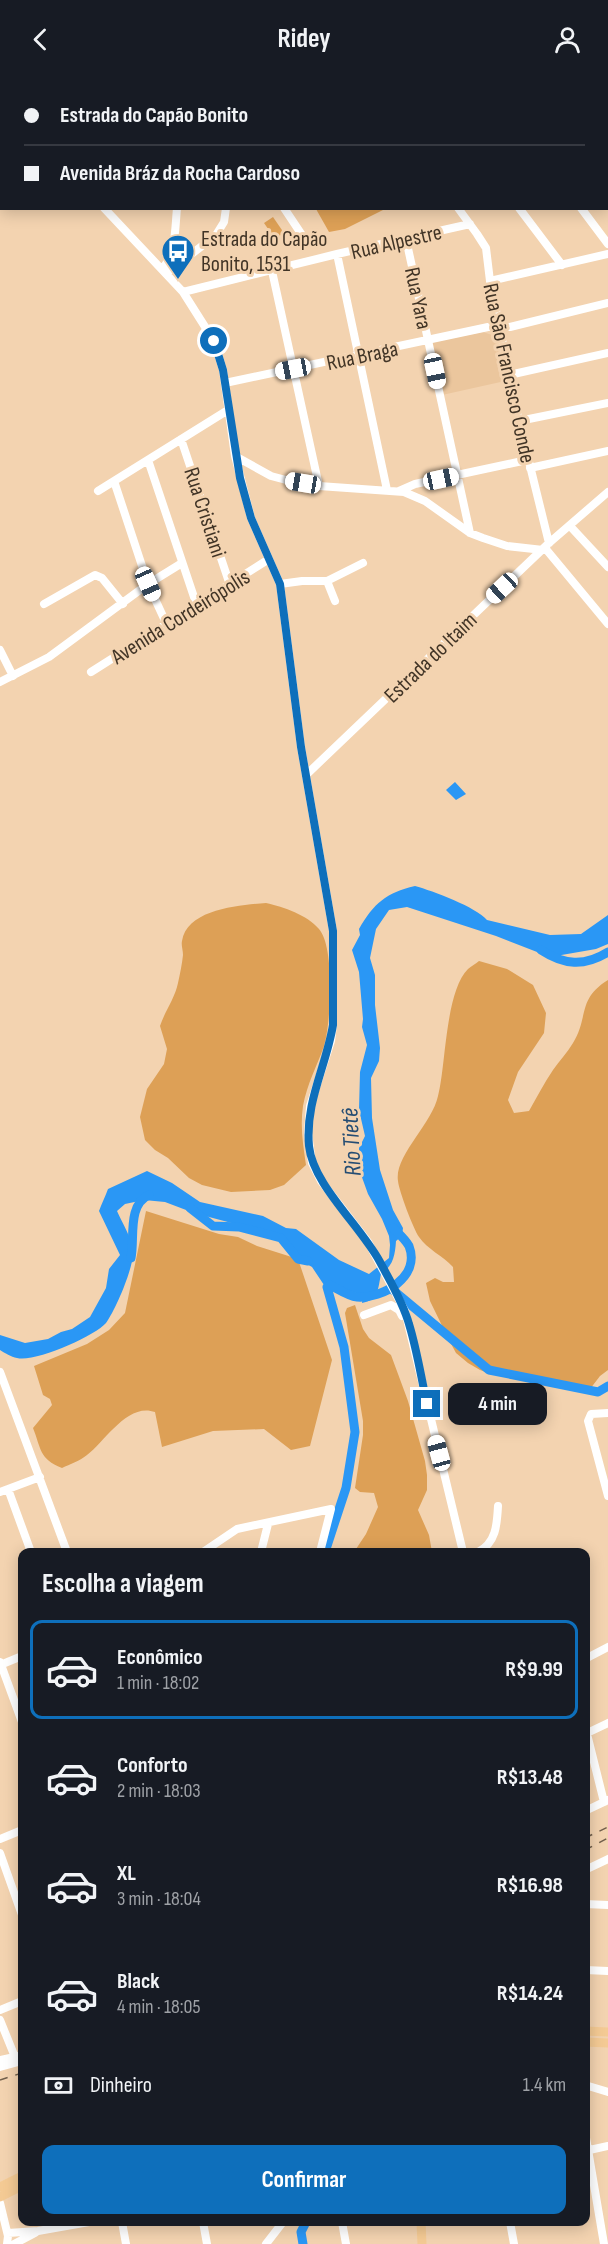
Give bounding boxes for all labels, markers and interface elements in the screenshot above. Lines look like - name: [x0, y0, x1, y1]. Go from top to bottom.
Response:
- icon: back: [24, 23, 57, 56]
- text: Ridey: [277, 23, 331, 55]
- icon: person: [551, 23, 584, 56]
- text: Estrada do Capão Bonito: [60, 102, 248, 129]
- text: Avenida Bráz da Rocha Cardoso: [60, 160, 300, 187]
- street label: Rua Alpestre: [348, 219, 444, 266]
- place label: Estrada do Capão Bonito, 1531: [201, 226, 328, 278]
- bus stop icon: Estrada do Capão Bonito, 1531: [160, 233, 196, 280]
- street label: Rua Yara: [398, 265, 437, 332]
- street label: Rua São Francisco Conde: [476, 281, 541, 466]
- route start: [200, 327, 227, 354]
- street label: Rua Braga: [324, 336, 401, 377]
- car: [422, 352, 448, 390]
- car: [274, 357, 312, 381]
- street label: Rua Cristiani: [177, 464, 232, 561]
- car: [422, 466, 460, 492]
- car: [284, 471, 322, 495]
- street label: Avenida Cordeirópolis: [106, 564, 255, 671]
- car: [132, 564, 164, 604]
- car: [483, 569, 521, 607]
- street label: Estrada do Itaim: [379, 607, 483, 709]
- water label: Rio Tietê: [335, 1107, 368, 1177]
- callout: 4 min: [448, 1383, 547, 1425]
- route end: [413, 1390, 440, 1417]
- text: 4 min: [478, 1392, 517, 1416]
- car: [426, 1433, 452, 1473]
- text: Escolha a viagem: [42, 1568, 204, 1600]
- icon: car: [45, 1643, 99, 1697]
- text: Econômico: [117, 1644, 203, 1671]
- text: R$9.99: [505, 1656, 563, 1683]
- text: 1 min · 18:02: [117, 1671, 199, 1695]
- icon: car: [45, 1751, 99, 1805]
- text: Conforto: [117, 1752, 188, 1779]
- text: R$13.48: [497, 1764, 563, 1791]
- text: 2 min · 18:03: [117, 1779, 201, 1803]
- icon: car: [45, 1859, 99, 1913]
- text: XL: [117, 1860, 136, 1887]
- text: R$16.98: [497, 1872, 563, 1899]
- text: 3 min · 18:04: [117, 1887, 201, 1911]
- icon: car: [45, 1967, 99, 2021]
- text: Black: [117, 1968, 159, 1995]
- text: R$14.24: [497, 1980, 563, 2007]
- text: 4 min · 18:05: [117, 1995, 200, 2019]
- icon: cash: [42, 2069, 75, 2102]
- text: Dinheiro: [90, 2072, 152, 2099]
- text: 1.4 km: [523, 2073, 566, 2097]
- button: Confirmar: [42, 2145, 566, 2214]

